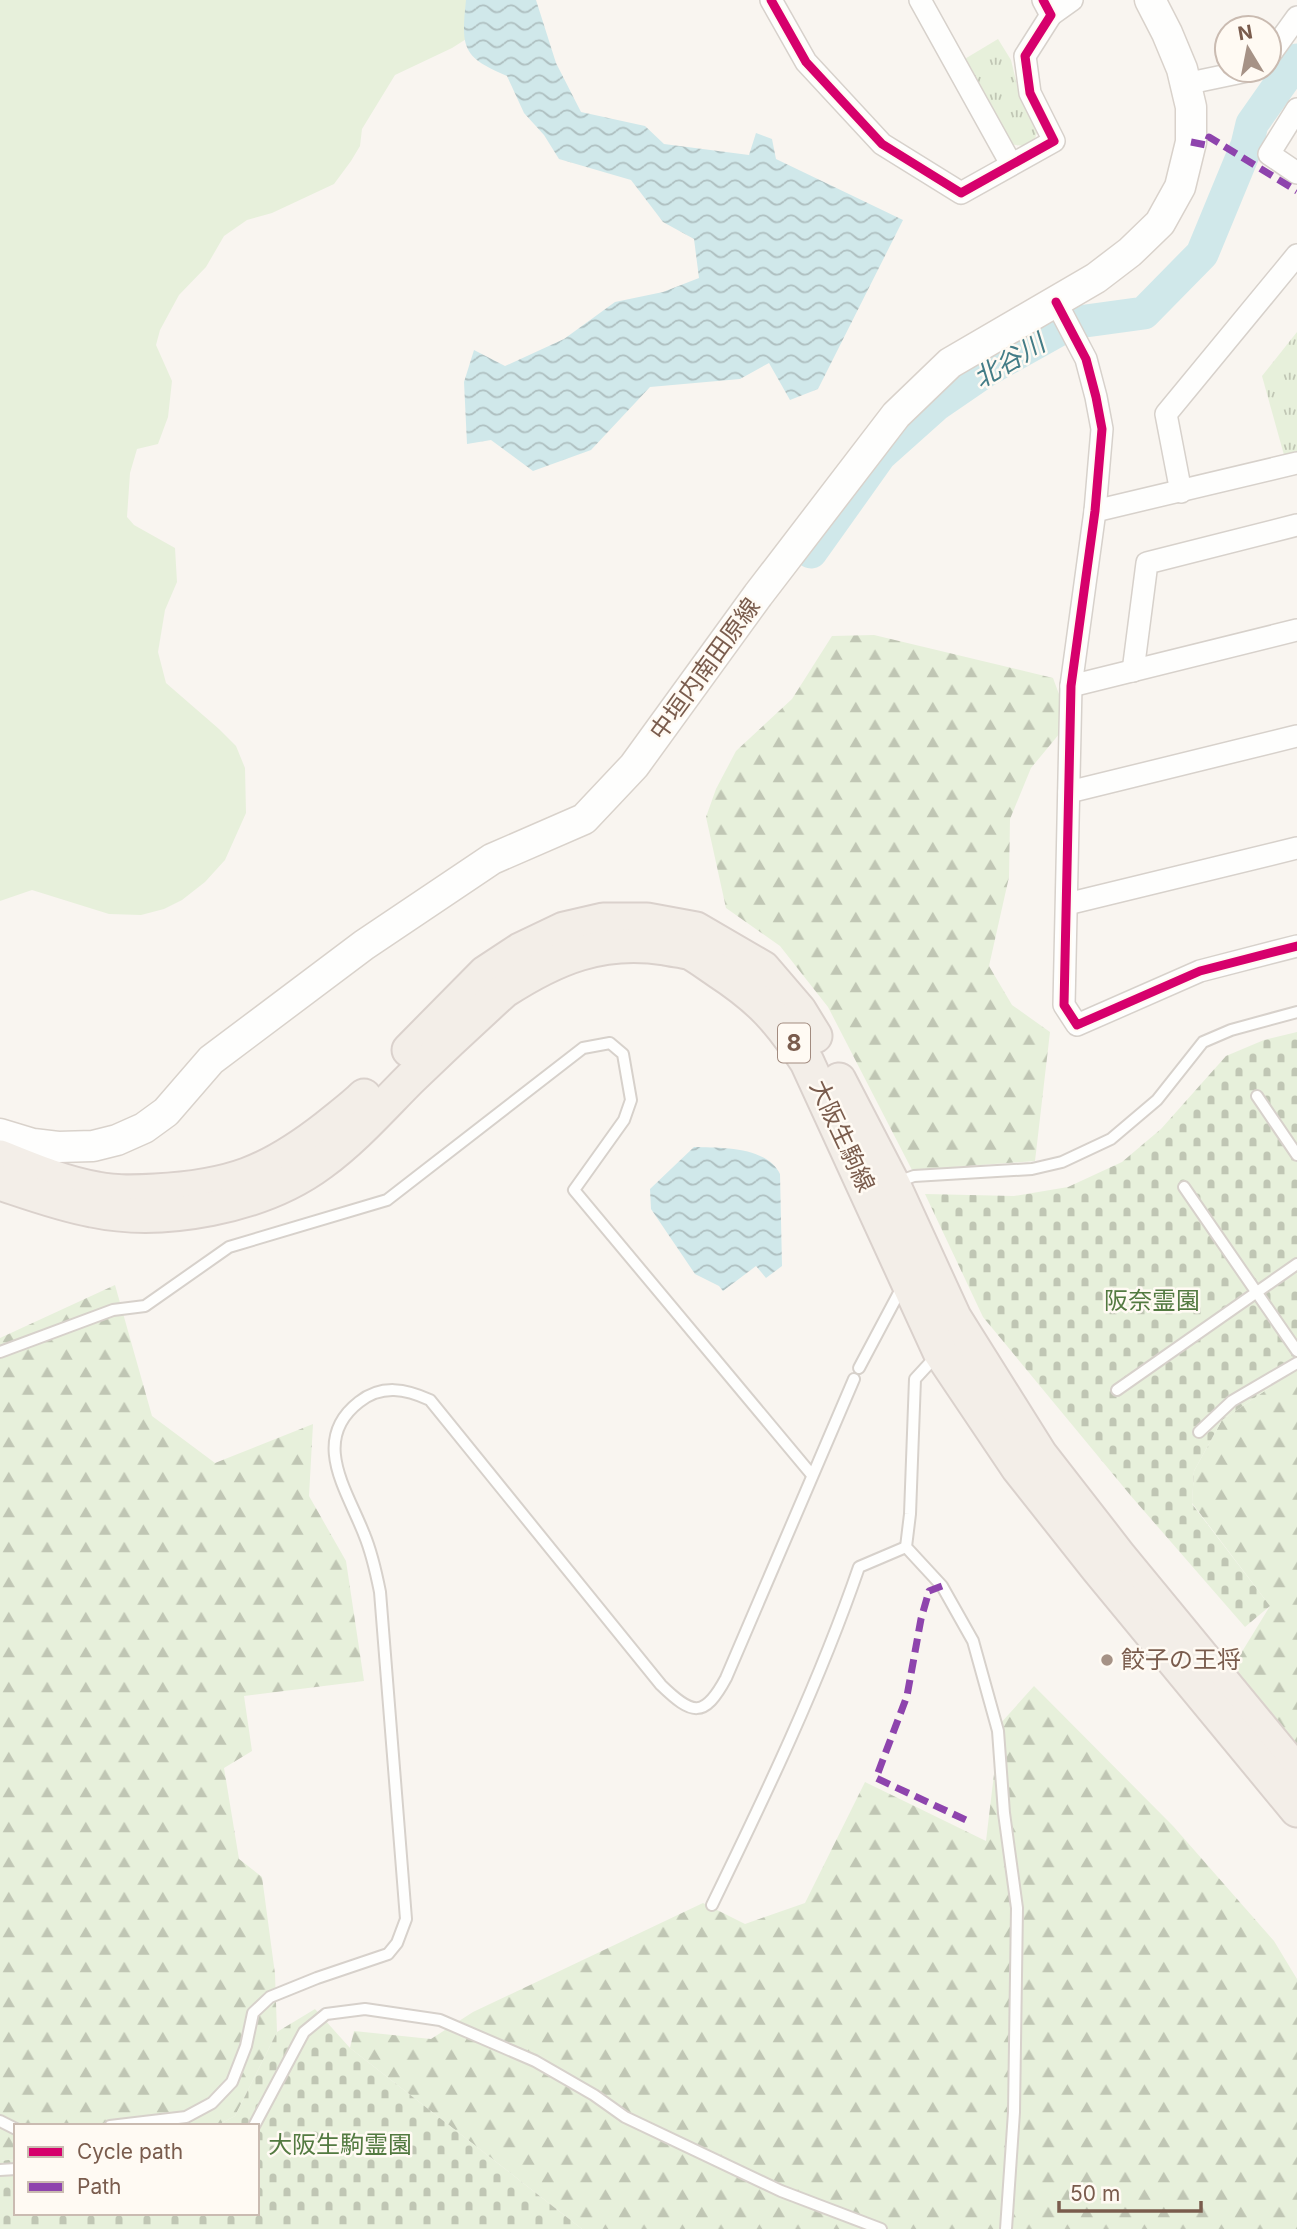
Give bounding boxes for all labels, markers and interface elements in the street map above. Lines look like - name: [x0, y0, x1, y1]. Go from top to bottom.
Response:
- north arrow: [1213, 14, 1283, 84]
- text: N: [1236, 20, 1254, 45]
- water label: 北谷川: [967, 326, 1053, 394]
- street label: 中垣内南田原線: [643, 592, 766, 745]
- road number: 8: [778, 1024, 810, 1062]
- street label: 大阪生駒線: [804, 1075, 881, 1196]
- park label: 阪奈霊園: [1104, 1286, 1200, 1315]
- place label: 餃子の王将: [1121, 1645, 1241, 1674]
- marker: 餃子の王将: [1099, 1652, 1115, 1668]
- legend: [14, 2124, 259, 2215]
- park label: 大阪生駒霊園: [268, 2130, 412, 2159]
- text: Cycle path: [77, 2139, 183, 2164]
- scale bar: [1059, 2170, 1201, 2214]
- text: Path: [77, 2174, 122, 2199]
- text: 50 m: [1070, 2181, 1120, 2206]

